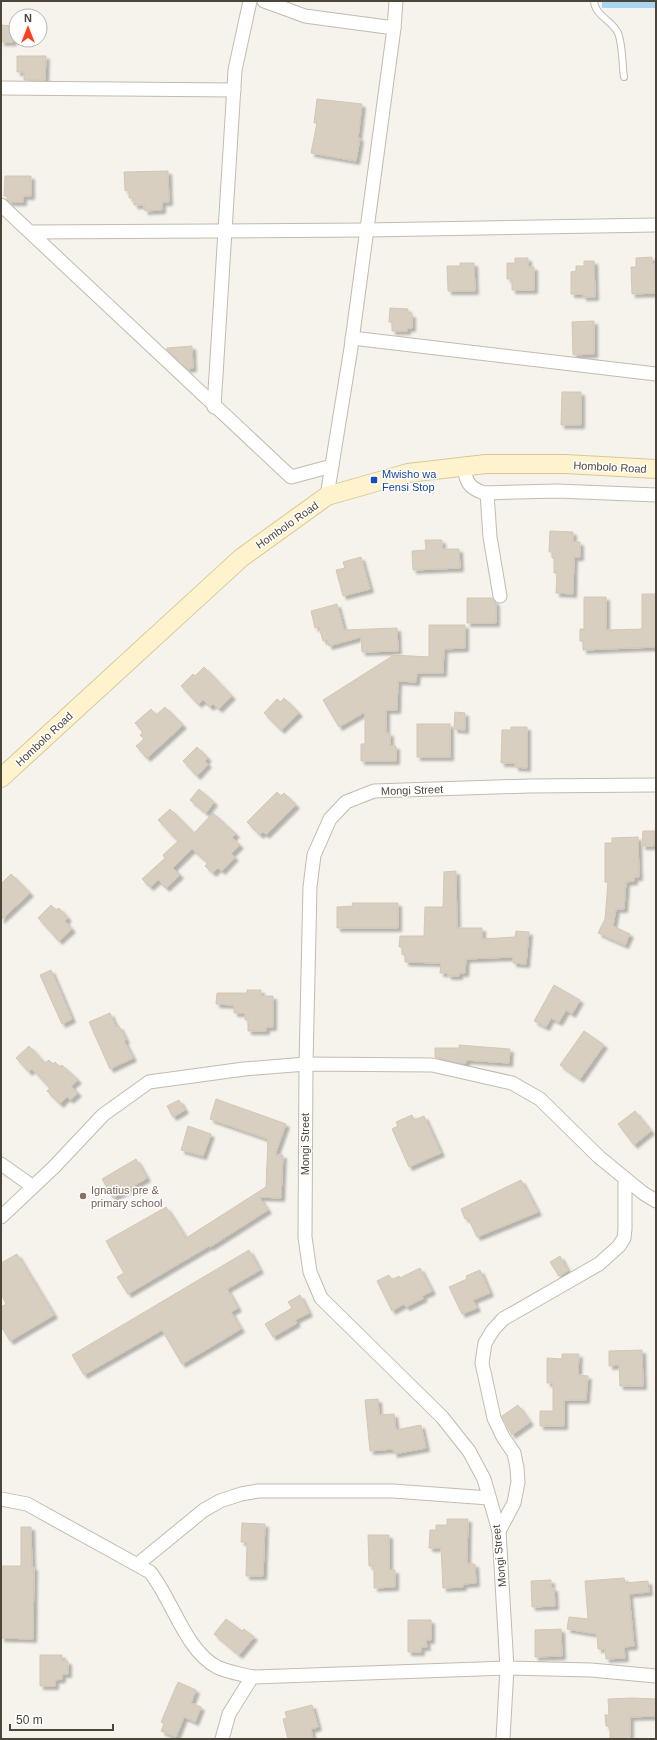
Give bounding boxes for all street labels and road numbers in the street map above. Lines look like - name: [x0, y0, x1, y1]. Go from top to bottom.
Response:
- street label: Hombolo Road: [573, 459, 647, 475]
- street label: Hombolo Road: [254, 499, 320, 551]
- street label: Hombolo Road: [13, 710, 75, 768]
- street label: Mongi Street: [381, 783, 443, 797]
- street label: Mongi Street: [299, 1113, 311, 1175]
- street label: Mongi Street: [490, 1524, 508, 1588]

